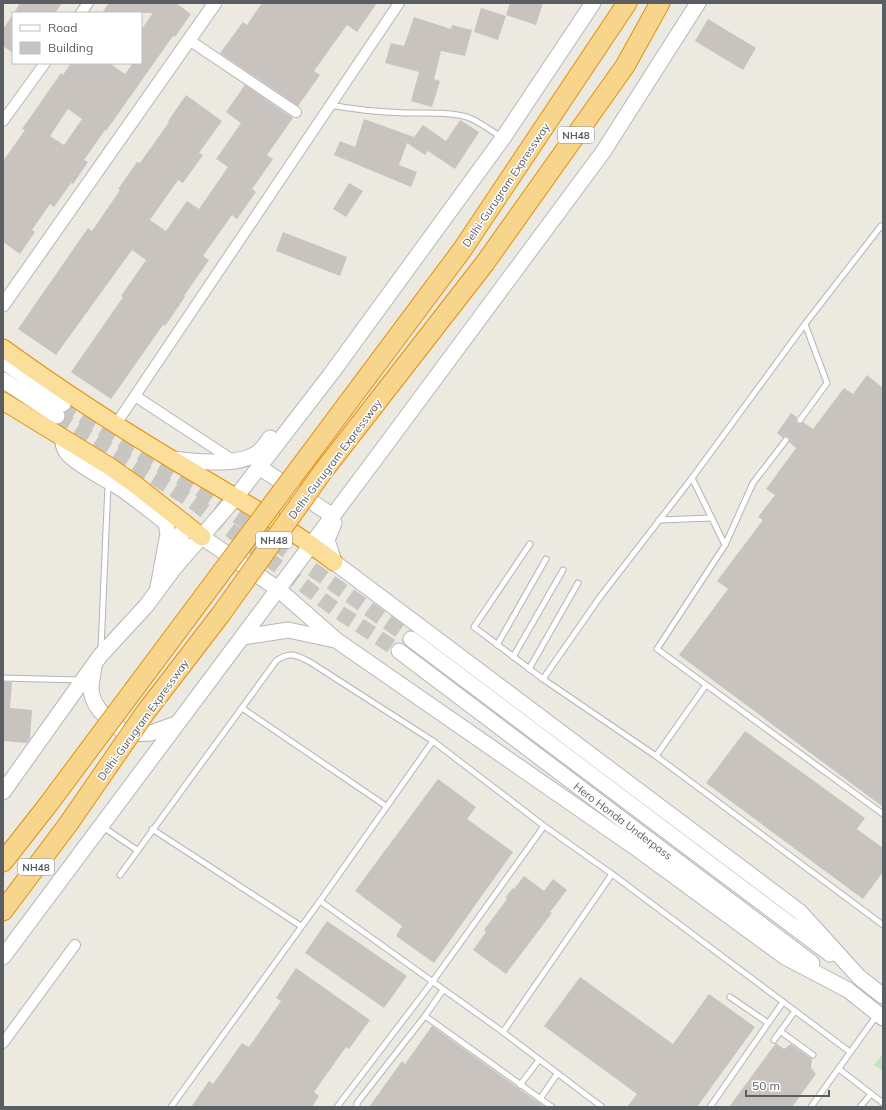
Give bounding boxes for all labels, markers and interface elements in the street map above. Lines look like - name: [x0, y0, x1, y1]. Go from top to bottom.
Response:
- legend: [12, 12, 142, 64]
- text: Road: [48, 20, 77, 35]
- text: Building: [48, 40, 93, 55]
- street label: Delhi-Gurugram Expressway: [459, 120, 553, 250]
- road number: NH48: [558, 127, 594, 143]
- street label: Delhi-Gurugram Expressway: [285, 396, 385, 522]
- road number: NH48: [256, 532, 292, 548]
- street label: Delhi-Gurugram Expressway: [94, 656, 192, 783]
- street label: Hero Honda Underpass: [571, 779, 675, 863]
- road number: NH48: [18, 859, 54, 875]
- scale bar: [746, 1072, 829, 1098]
- text: 50 m: [752, 1078, 780, 1093]

